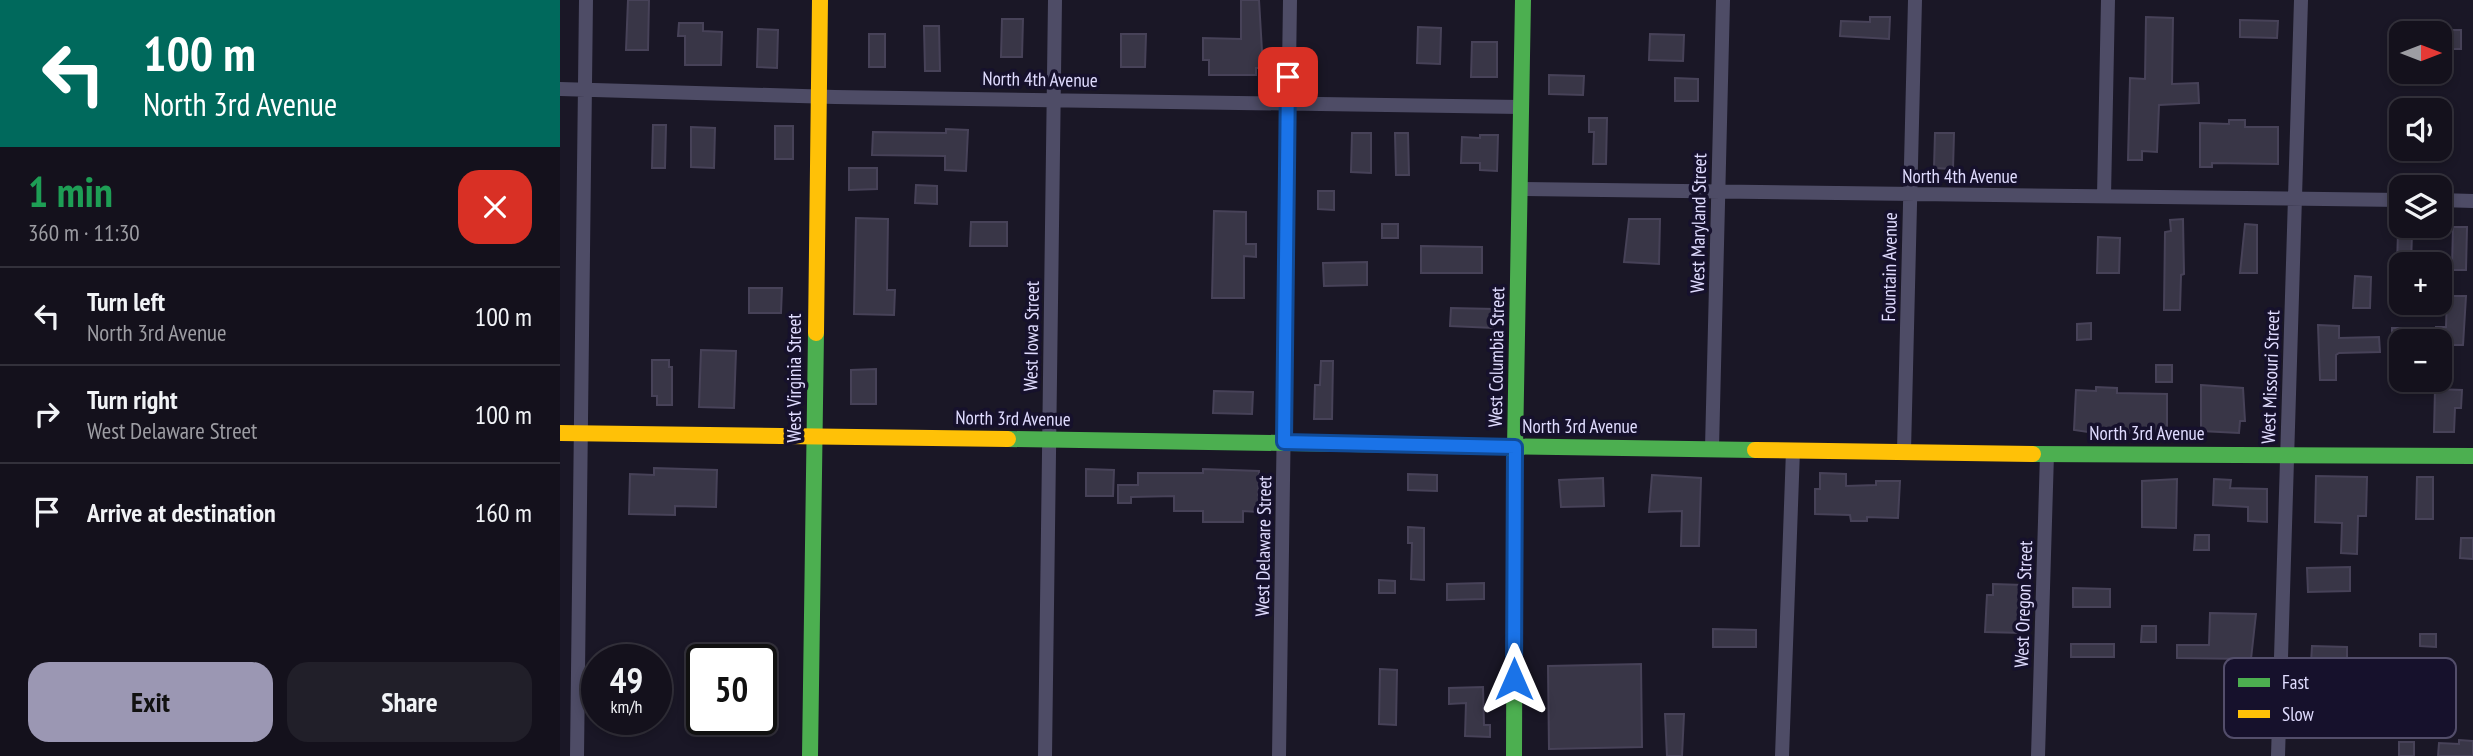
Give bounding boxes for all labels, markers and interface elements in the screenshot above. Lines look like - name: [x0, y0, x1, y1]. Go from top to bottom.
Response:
- text: 100 m: [143, 21, 256, 85]
- north arrow: [2389, 21, 2452, 84]
- map controls: [2389, 21, 2452, 392]
- icon: left: [28, 28, 119, 119]
- pin: [1258, 47, 1318, 107]
- icon: arrive: [1269, 58, 1307, 96]
- street label: North 4th Avenue: [982, 66, 1098, 92]
- text: North 3rd Avenue: [143, 83, 337, 125]
- button: sound: [2389, 98, 2452, 161]
- street label: West Maryland Street: [1685, 152, 1711, 293]
- text: 1 min: [28, 164, 113, 219]
- street label: North 4th Avenue: [1902, 164, 2018, 188]
- button: close: [458, 170, 532, 244]
- button: layers: [2389, 175, 2452, 238]
- street label: Fountain Avenue: [1876, 212, 1902, 322]
- text: 360 m · 11:30: [28, 218, 140, 247]
- button: +: [2389, 252, 2452, 315]
- street label: West Iowa Street: [1018, 280, 1044, 391]
- text: Turn left: [87, 285, 165, 318]
- street label: West Columbia Street: [1483, 286, 1509, 427]
- icon: left: [28, 297, 66, 335]
- text: 100 m: [474, 300, 532, 333]
- street label: West Missouri Street: [2256, 309, 2284, 444]
- street label: West Virginia Street: [782, 313, 806, 443]
- text: North 3rd Avenue: [87, 318, 227, 347]
- button: −: [2389, 329, 2452, 392]
- text: Turn right: [87, 383, 178, 416]
- icon: right: [28, 395, 66, 433]
- text: 100 m: [474, 398, 532, 431]
- street label: North 3rd Avenue: [955, 405, 1071, 431]
- street label: North 3rd Avenue: [1522, 414, 1638, 438]
- text: West Delaware Street: [87, 416, 257, 445]
- street label: North 3rd Avenue: [2089, 421, 2205, 445]
- street label: West Delaware Street: [1250, 475, 1276, 617]
- icon: arrive: [28, 493, 66, 531]
- text: Arrive at destination: [87, 496, 276, 529]
- text: 160 m: [474, 496, 532, 529]
- street label: West Oregon Street: [2009, 539, 2037, 668]
- position arrow: [1477, 642, 1551, 716]
- speed limit sign: 50: [686, 644, 777, 735]
- text: 49: [610, 657, 643, 703]
- legend: [2224, 658, 2456, 738]
- button: Exit: [28, 662, 273, 742]
- button: Share: [287, 662, 532, 742]
- text: Fast: [2282, 670, 2310, 694]
- text: km/h: [611, 695, 642, 718]
- text: Slow: [2282, 702, 2315, 726]

